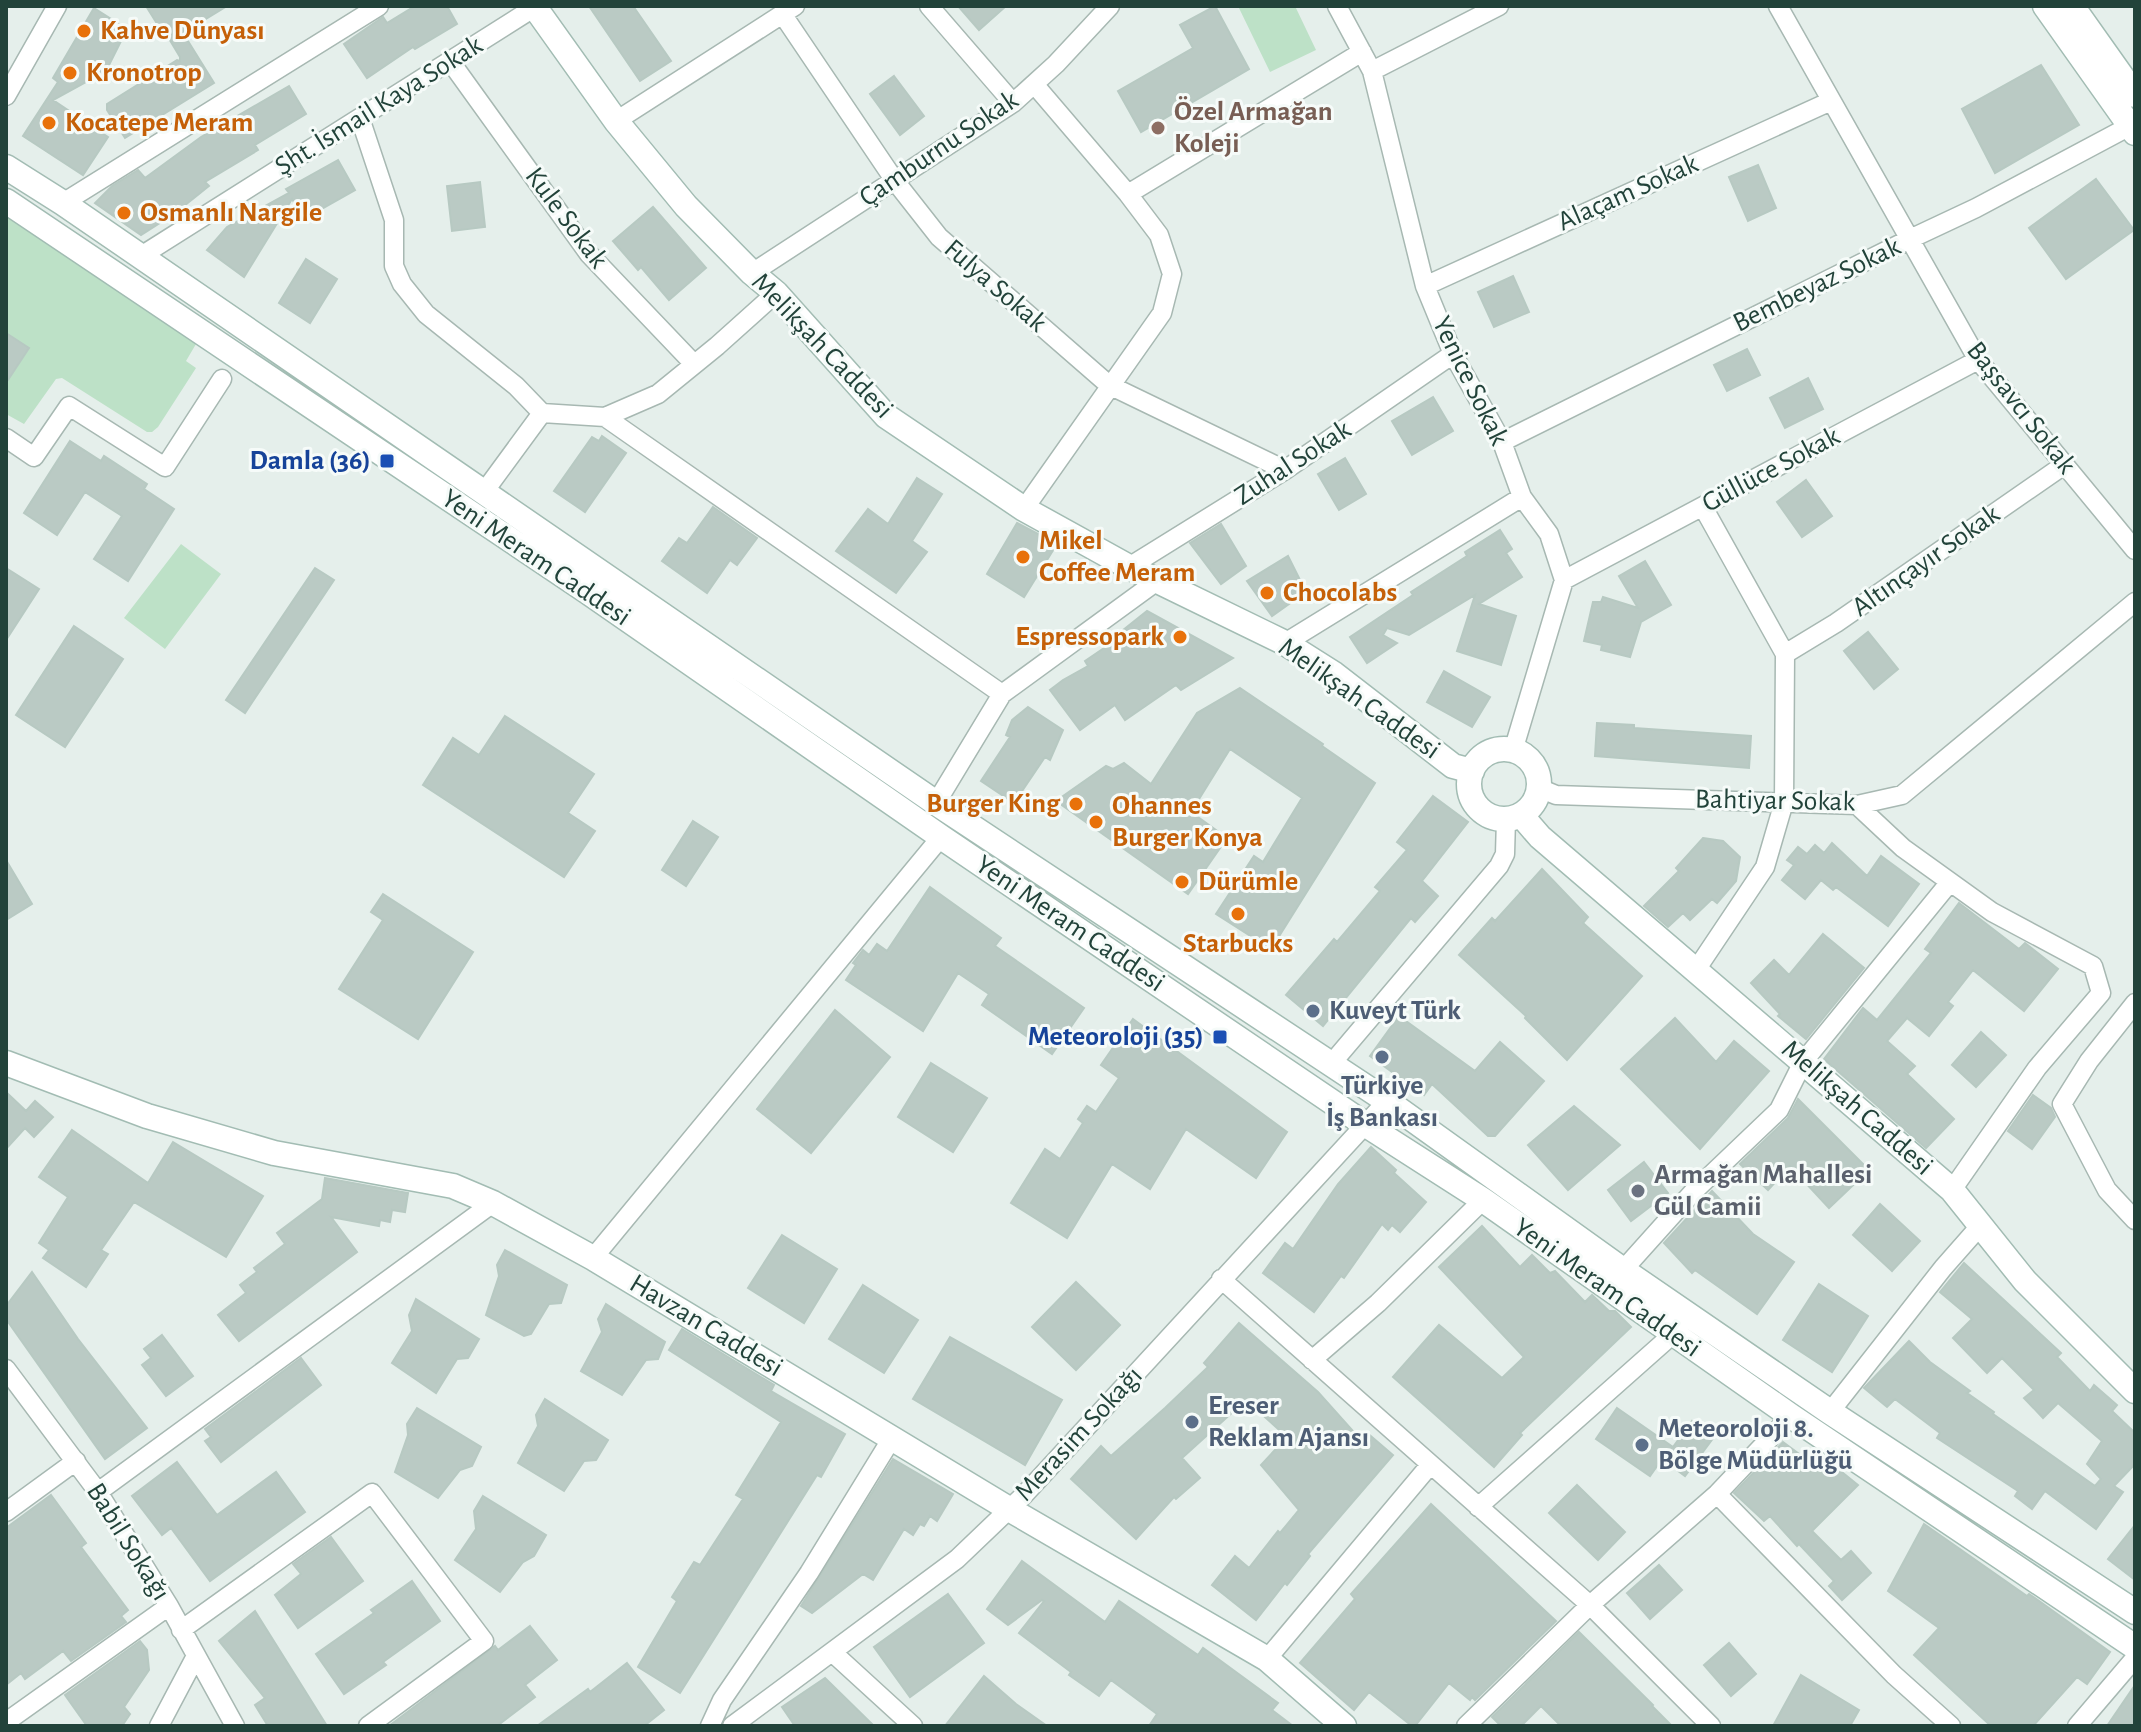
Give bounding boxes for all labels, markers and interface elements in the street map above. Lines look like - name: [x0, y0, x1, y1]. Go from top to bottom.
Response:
- place label: Kahve Dünyası: [100, 17, 264, 45]
- marker: Kahve Dünyası: [75, 22, 93, 40]
- street label: Şht. İsmail Kaya Sokak: [269, 29, 488, 181]
- place label: Kronotrop: [86, 59, 202, 87]
- marker: Kronotrop: [61, 64, 79, 82]
- street label: Çamburnu Sokak: [855, 86, 1024, 212]
- place label: Özel Armağan Koleji: [1174, 96, 1333, 158]
- place label: Kocatepe Meram: [65, 109, 253, 137]
- marker: Kocatepe Meram: [40, 114, 58, 132]
- marker: Özel Armağan Koleji: [1149, 119, 1167, 137]
- street label: Alaçam Sokak: [1554, 150, 1703, 236]
- street label: Kule Sokak: [519, 162, 613, 274]
- place label: Osmanlı Nargile: [140, 199, 322, 227]
- marker: Osmanlı Nargile: [115, 204, 133, 222]
- street label: Bembeyaz Sokak: [1729, 232, 1905, 338]
- street label: Fulya Sokak: [938, 234, 1052, 338]
- street label: Melikşah Caddesi: [746, 268, 898, 424]
- street label: Yenice Sokak: [1427, 312, 1513, 450]
- street label: Başsavcı Sokak: [1961, 337, 2081, 480]
- street label: Zuhal Sokak: [1230, 415, 1356, 511]
- street label: Güllüce Sokak: [1698, 422, 1845, 518]
- place label: Damla (36): [250, 447, 371, 475]
- marker: Damla (36): [378, 452, 396, 470]
- street label: Yeni Meram Caddesi: [436, 485, 636, 631]
- street label: Altınçayır Sokak: [1847, 500, 2005, 622]
- place label: Mikel Coffee Meram: [1039, 527, 1195, 587]
- marker: Mikel Coffee Meram: [1014, 548, 1032, 566]
- place label: Chocolabs: [1283, 579, 1397, 607]
- marker: Chocolabs: [1258, 584, 1276, 602]
- place label: Espressopark: [1015, 623, 1164, 651]
- marker: Espressopark: [1171, 628, 1189, 646]
- street label: Melikşah Caddesi: [1273, 633, 1445, 765]
- street label: Bahtiyar Sokak: [1695, 786, 1856, 816]
- place label: Burger King: [926, 790, 1061, 818]
- place label: Ohannes Burger Konya: [1112, 792, 1263, 852]
- marker: Burger King: [1067, 795, 1085, 813]
- marker: Ohannes Burger Konya: [1087, 813, 1105, 831]
- street label: Yeni Meram Caddesi: [970, 851, 1170, 997]
- place label: Dürümle: [1198, 868, 1298, 896]
- marker: Dürümle: [1173, 873, 1191, 891]
- marker: Starbucks: [1229, 905, 1247, 923]
- place label: Starbucks: [1183, 930, 1293, 958]
- place label: Kuveyt Türk: [1329, 997, 1461, 1025]
- marker: Kuveyt Türk: [1304, 1002, 1322, 1020]
- place label: Meteoroloji (35): [1028, 1023, 1204, 1051]
- marker: Meteoroloji (35): [1211, 1028, 1229, 1046]
- street label: Melikşah Caddesi: [1776, 1035, 1938, 1181]
- marker: Türkiye İş Bankası: [1373, 1048, 1391, 1066]
- place label: Türkiye İş Bankası: [1326, 1072, 1438, 1132]
- place label: Armağan Mahallesi Gül Camii: [1654, 1161, 1872, 1221]
- marker: Armağan Mahallesi Gül Camii: [1629, 1182, 1647, 1200]
- street label: Yeni Meram Caddesi: [1508, 1213, 1706, 1363]
- street label: Havzan Caddesi: [625, 1270, 787, 1382]
- street label: Merasim Sokağı: [1010, 1361, 1148, 1507]
- place label: Ereser Reklam Ajansı: [1208, 1392, 1369, 1452]
- marker: Ereser Reklam Ajansı: [1183, 1413, 1201, 1431]
- place label: Meteoroloji 8. Bölge Müdürlüğü: [1658, 1415, 1853, 1475]
- marker: Meteoroloji 8. Bölge Müdürlüğü: [1633, 1436, 1651, 1454]
- street label: Babil Sokağı: [81, 1478, 175, 1606]

